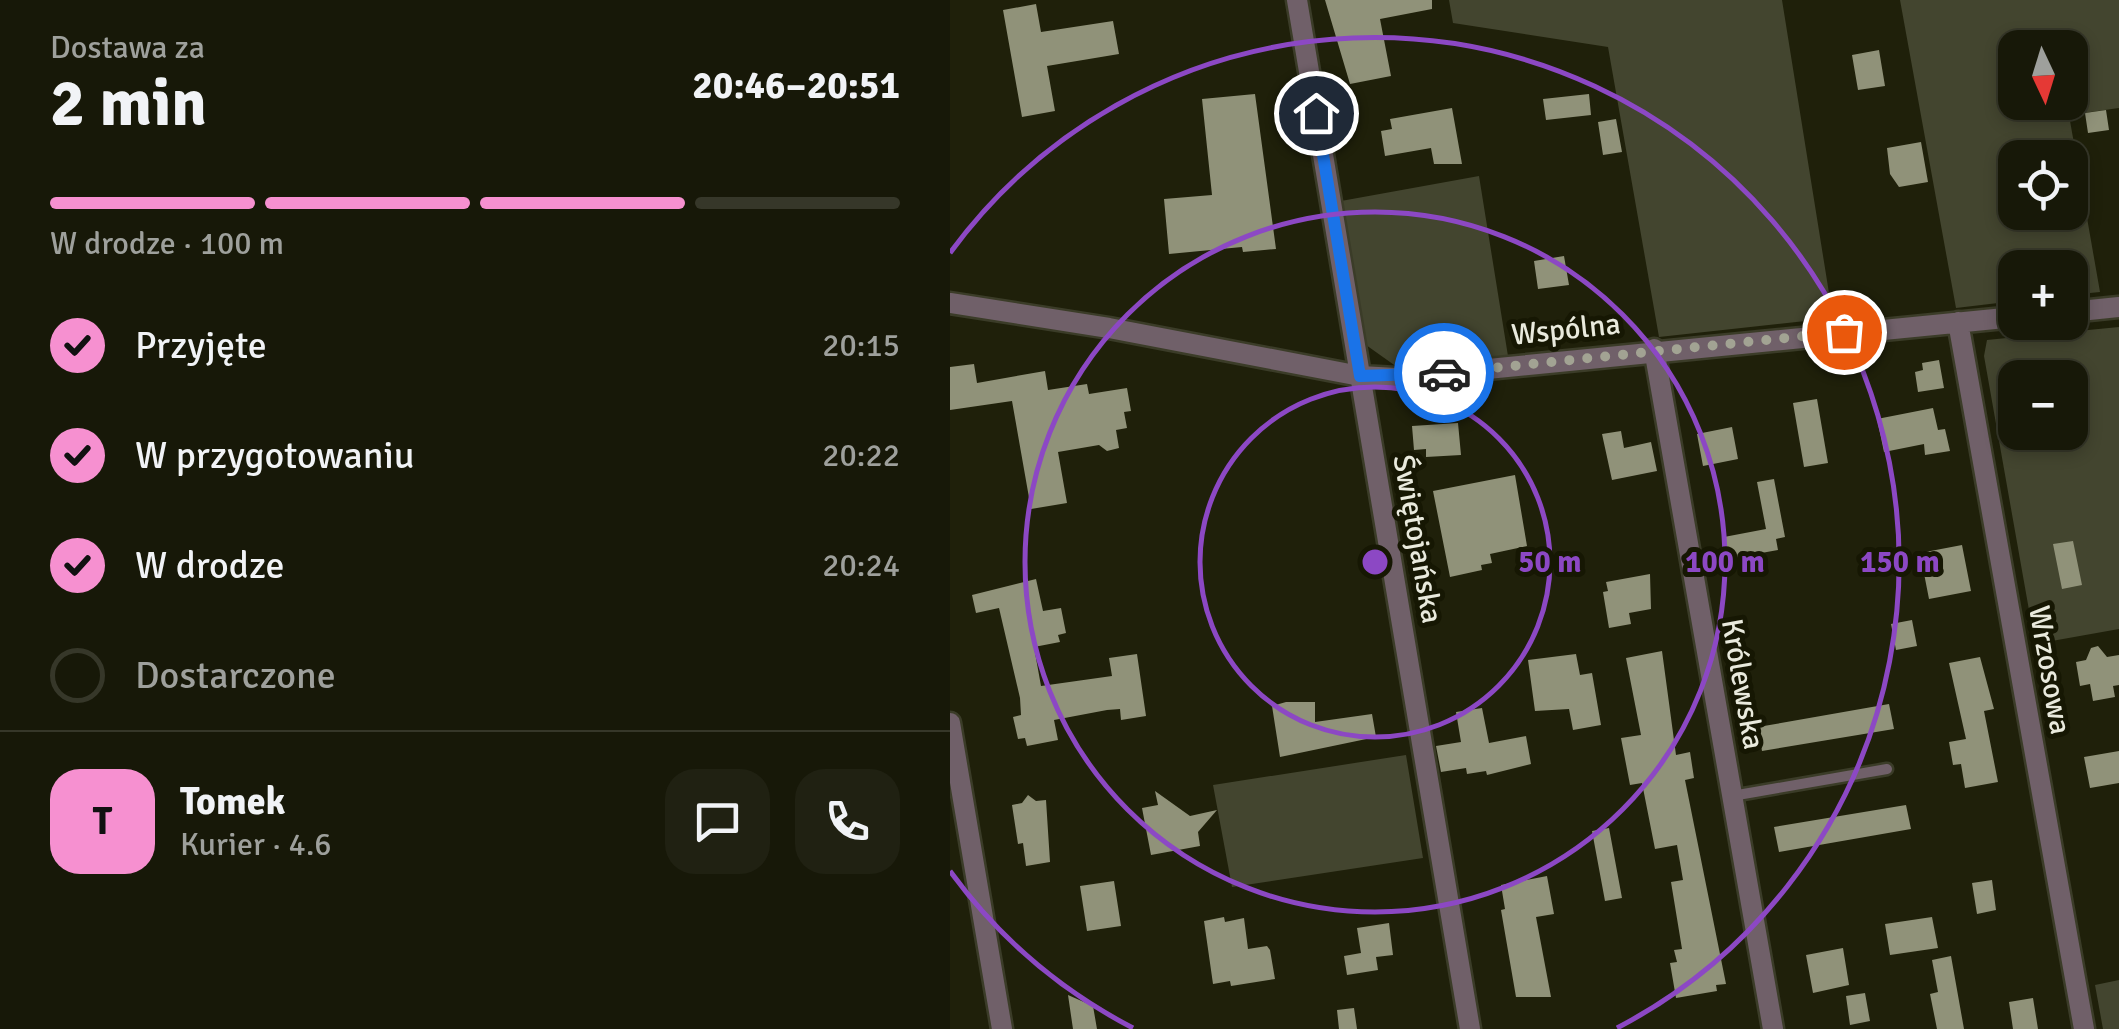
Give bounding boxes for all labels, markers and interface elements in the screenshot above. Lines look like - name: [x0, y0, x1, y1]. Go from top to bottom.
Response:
- text: Dostawa za: [50, 28, 205, 67]
- north arrow: [1998, 30, 2088, 120]
- map controls: [1998, 30, 2088, 450]
- text: 20:46–20:51: [692, 62, 900, 109]
- text: 2 min: [50, 64, 207, 144]
- pin: [1274, 71, 1359, 156]
- icon: home: [1289, 86, 1344, 141]
- button: locate: [1998, 140, 2088, 230]
- text: W drodze · 100 m: [50, 224, 284, 263]
- button: +: [1998, 250, 2088, 340]
- pin: [1802, 290, 1887, 375]
- street label: Wspólna: [1510, 305, 1622, 354]
- icon: bag: [1817, 305, 1872, 360]
- icon: check: [50, 318, 105, 373]
- text: Przyjęte: [135, 322, 267, 369]
- courier: [1394, 323, 1494, 423]
- text: 20:15: [822, 326, 900, 365]
- icon: car: [1417, 346, 1472, 401]
- button: −: [1998, 360, 2088, 450]
- icon: check: [50, 428, 105, 483]
- text: W przygotowaniu: [135, 432, 415, 479]
- text: 20:22: [822, 436, 900, 475]
- street label: Świętojańska: [1384, 452, 1451, 626]
- icon: check: [50, 538, 105, 593]
- text: W drodze: [135, 542, 284, 589]
- centre of rings: [1357, 544, 1393, 580]
- text: 50 m: [1518, 544, 1582, 581]
- text: 100 m: [1685, 544, 1765, 581]
- text: 150 m: [1860, 544, 1940, 581]
- text: 20:24: [822, 546, 900, 585]
- street label: Wrzosowa: [2020, 603, 2079, 737]
- street label: Królewska: [1713, 616, 1772, 752]
- text: Dostarczone: [135, 652, 336, 699]
- button: chat: [665, 769, 770, 874]
- button: phone: [795, 769, 900, 874]
- text: Tomek: [180, 778, 285, 825]
- text: T: [93, 798, 112, 845]
- text: Kurier · 4.6: [180, 825, 332, 864]

